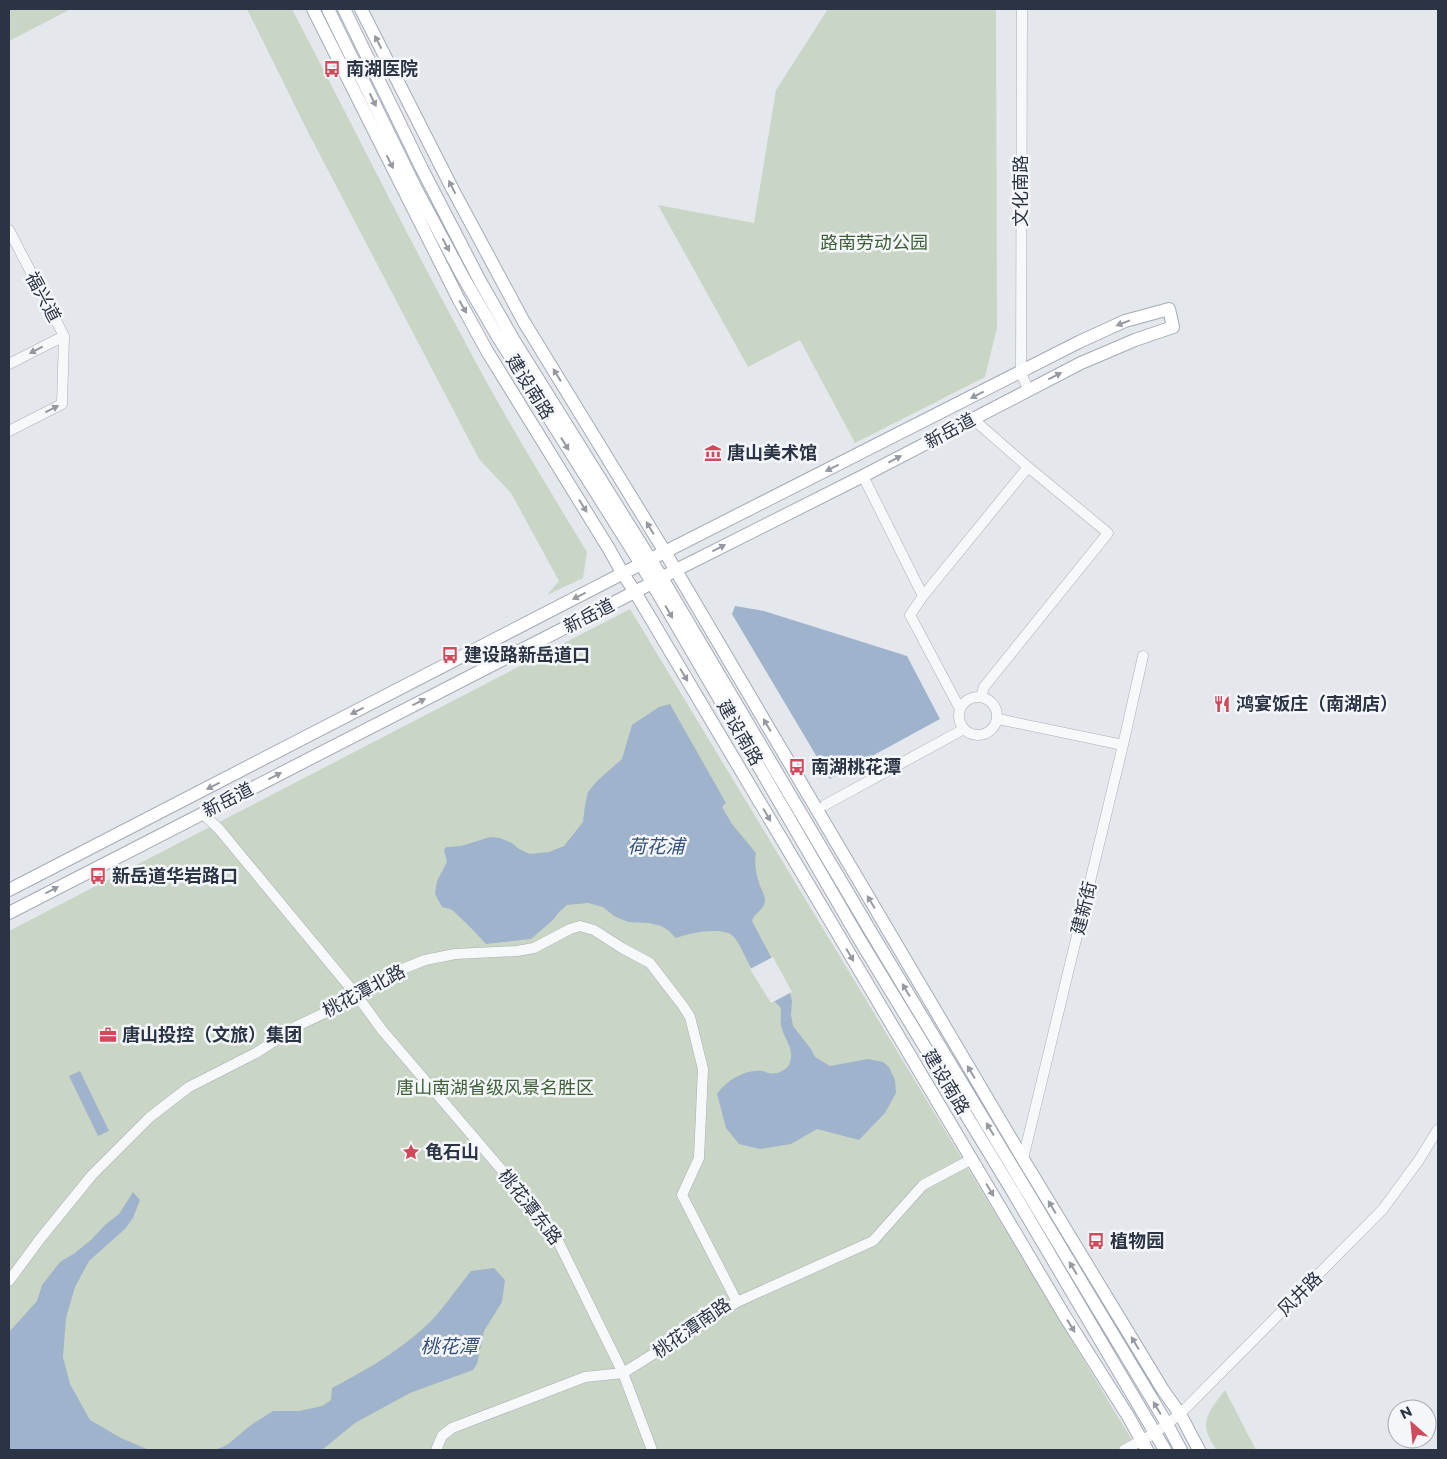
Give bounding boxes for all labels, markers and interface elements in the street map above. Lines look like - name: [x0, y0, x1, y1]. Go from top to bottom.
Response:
- one-way arrow: [374, 35, 382, 50]
- place label: 南湖医院: [346, 58, 418, 80]
- bus stop icon: 南湖医院: [322, 59, 342, 79]
- one-way arrow: [369, 92, 377, 107]
- one-way arrow: [386, 155, 394, 169]
- street label: 文化南路: [1010, 155, 1032, 227]
- one-way arrow: [448, 180, 456, 194]
- park label: 路南劳动公园: [820, 232, 928, 254]
- one-way arrow: [442, 237, 450, 252]
- street label: 福兴道: [21, 268, 65, 326]
- one-way arrow: [458, 301, 467, 314]
- one-way arrow: [1115, 319, 1130, 327]
- one-way arrow: [29, 346, 44, 355]
- street label: 建设南路: [502, 351, 558, 423]
- one-way arrow: [553, 368, 562, 381]
- one-way arrow: [1048, 372, 1062, 380]
- one-way arrow: [970, 391, 984, 399]
- one-way arrow: [45, 405, 59, 413]
- street label: 新岳道: [921, 409, 979, 453]
- one-way arrow: [561, 437, 570, 451]
- place label: 唐山美术馆: [727, 442, 817, 464]
- museum icon: 唐山美术馆: [703, 443, 723, 463]
- one-way arrow: [888, 455, 903, 463]
- one-way arrow: [825, 464, 839, 472]
- one-way arrow: [578, 500, 587, 513]
- one-way arrow: [646, 522, 655, 535]
- one-way arrow: [712, 544, 726, 552]
- one-way arrow: [572, 592, 587, 600]
- street label: 新岳道: [560, 594, 618, 638]
- one-way arrow: [665, 605, 674, 619]
- place label: 建设路新岳道口: [464, 644, 590, 666]
- bus stop icon: 建设路新岳道口: [440, 645, 460, 665]
- one-way arrow: [680, 669, 689, 682]
- place label: 鸿宴饭庄（南湖店）: [1236, 693, 1398, 715]
- restaurant icon: 鸿宴饭庄（南湖店）: [1212, 694, 1232, 714]
- street label: 建设南路: [712, 696, 768, 770]
- one-way arrow: [412, 698, 426, 706]
- one-way arrow: [350, 707, 364, 715]
- one-way arrow: [762, 719, 771, 732]
- place label: 南湖桃花潭: [811, 756, 901, 778]
- bus stop icon: 南湖桃花潭: [787, 757, 807, 777]
- one-way arrow: [267, 772, 282, 780]
- street label: 新岳道: [199, 778, 257, 822]
- one-way arrow: [206, 782, 220, 790]
- one-way arrow: [763, 808, 772, 821]
- water label: 荷花浦: [627, 835, 687, 858]
- place label: 新岳道华岩路口: [112, 865, 238, 887]
- bus stop icon: 新岳道华岩路口: [88, 866, 108, 886]
- street label: 建新街: [1067, 879, 1101, 937]
- one-way arrow: [45, 886, 59, 894]
- one-way arrow: [866, 896, 875, 909]
- one-way arrow: [846, 948, 855, 961]
- street label: 桃花潭北路: [319, 960, 409, 1022]
- one-way arrow: [901, 984, 910, 997]
- place label: 唐山投控（文旅）集团: [122, 1024, 302, 1046]
- office icon: 唐山投控（文旅）集团: [98, 1025, 118, 1045]
- street label: 建设南路: [918, 1045, 974, 1119]
- one-way arrow: [967, 1066, 976, 1079]
- park label: 唐山南湖省级风景名胜区: [396, 1077, 594, 1099]
- one-way arrow: [985, 1123, 994, 1136]
- place label: 龟石山: [425, 1141, 479, 1163]
- place icon: 龟石山: [401, 1142, 421, 1162]
- street label: 桃花潭东路: [494, 1165, 566, 1249]
- one-way arrow: [986, 1183, 995, 1197]
- one-way arrow: [1047, 1200, 1057, 1213]
- place label: 植物园: [1110, 1230, 1164, 1252]
- bus stop icon: 植物园: [1086, 1231, 1106, 1251]
- one-way arrow: [1069, 1262, 1078, 1275]
- street label: 风井路: [1273, 1267, 1327, 1321]
- street label: 桃花潭南路: [649, 1293, 735, 1363]
- one-way arrow: [1066, 1319, 1076, 1332]
- water label: 桃花潭: [420, 1335, 480, 1358]
- one-way arrow: [1130, 1337, 1139, 1350]
- north arrow: [1387, 1399, 1437, 1449]
- one-way arrow: [1153, 1401, 1162, 1414]
- text: N: [1397, 1402, 1415, 1423]

